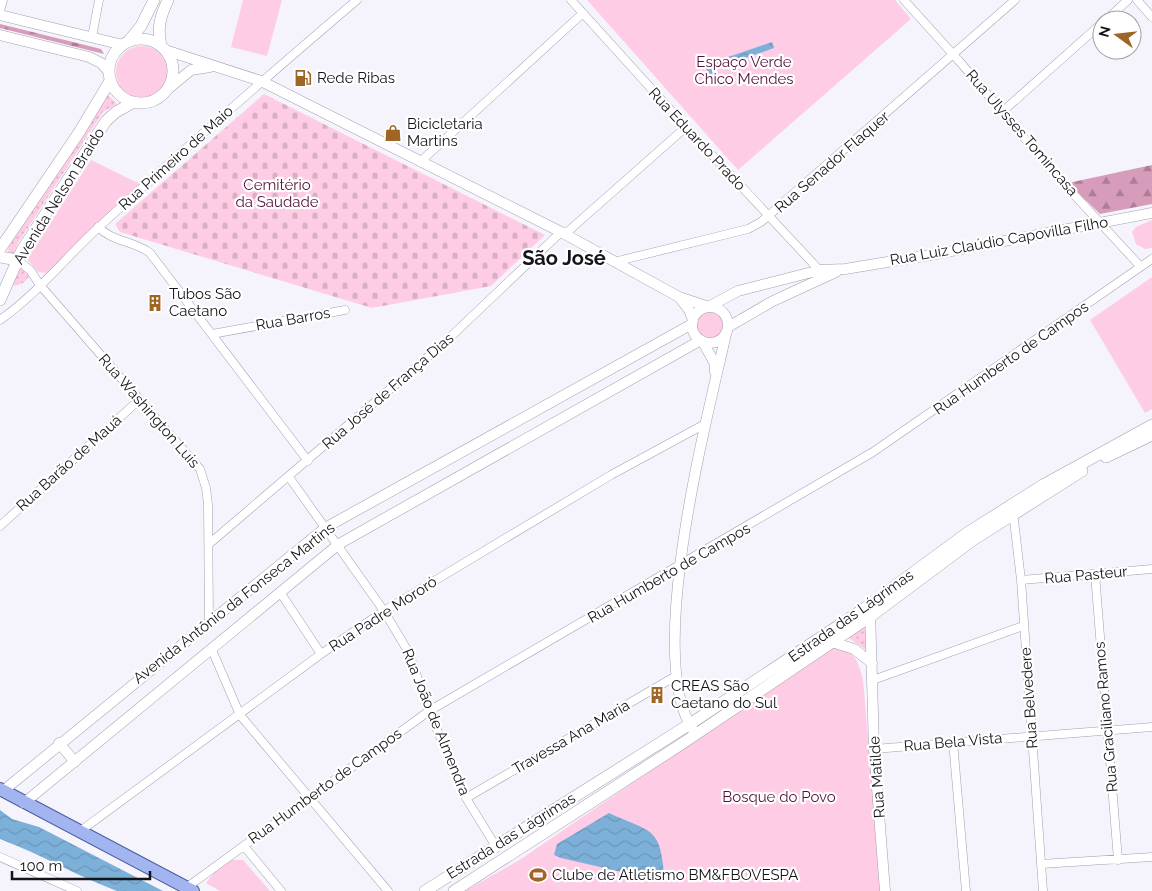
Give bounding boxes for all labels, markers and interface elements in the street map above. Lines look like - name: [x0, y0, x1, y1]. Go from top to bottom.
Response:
- north arrow: [1092, 10, 1142, 60]
- text: N: [1095, 24, 1114, 39]
- park label: Espaço Verde Chico Mendes: [694, 53, 794, 88]
- street label: Rua Ulysses Tomincasa: [962, 66, 1082, 200]
- fuel station icon: Rede Ribas: [293, 68, 313, 88]
- place label: Rede Ribas: [317, 69, 395, 87]
- street label: Rua Eduardo Prado: [645, 84, 749, 194]
- street label: Rua Primeiro de Maio: [115, 102, 237, 214]
- street label: Rua Senador Flaquer: [771, 107, 893, 217]
- place label: Bicicletaria Martins: [407, 115, 483, 150]
- shop icon: Bicicletaria Martins: [383, 123, 403, 143]
- street label: Avenida Nelson Braido: [10, 124, 108, 268]
- park label: Cemitério da Saudade: [235, 176, 319, 211]
- street label: Rua Luiz Claúdio Capovilla Filho: [889, 213, 1110, 269]
- district label: São José: [522, 246, 606, 270]
- place label: Tubos São Caetano: [169, 285, 241, 320]
- building icon: Tubos São Caetano: [145, 293, 165, 313]
- street label: Rua Humberto de Campos: [930, 298, 1092, 418]
- street label: Rua Barros: [254, 304, 332, 334]
- street label: Rua José de França Dias: [319, 329, 457, 453]
- street label: Rua Washington Luis: [95, 350, 203, 472]
- street label: Rua Barão de Mauá: [13, 411, 125, 515]
- street label: Avenida Antônio da Fonseca Martins: [130, 519, 338, 687]
- street label: Rua Humberto de Campos: [584, 519, 754, 627]
- street label: Rua Pasteur: [1044, 562, 1129, 588]
- street label: Estrada das Lágrimas: [785, 566, 917, 666]
- street label: Rua Padre Mororó: [326, 572, 440, 656]
- street label: Rua Graciliano Ramos: [1090, 641, 1122, 793]
- street label: Rua João de Almendra: [398, 646, 474, 798]
- street label: Rua Belvedere: [1016, 646, 1042, 749]
- place label: CREAS São Caetano do Sul: [671, 677, 778, 712]
- building icon: CREAS São Caetano do Sul: [647, 685, 667, 705]
- street label: Travessa Ana Maria: [509, 696, 633, 778]
- street label: Rua Humberto de Campos: [245, 724, 405, 848]
- street label: Rua Bela Vista: [903, 729, 1003, 755]
- street label: Rua Matilde: [865, 735, 889, 819]
- park label: Bosque do Povo: [722, 788, 836, 806]
- street label: Estrada das Lágrimas: [443, 789, 579, 883]
- scale bar: [12, 848, 150, 880]
- text: 100 m: [20, 857, 62, 875]
- sports icon: Clube de Atletismo BM&FBOVESPA: [528, 865, 548, 885]
- place label: Clube de Atletismo BM&FBOVESPA: [552, 866, 798, 884]

